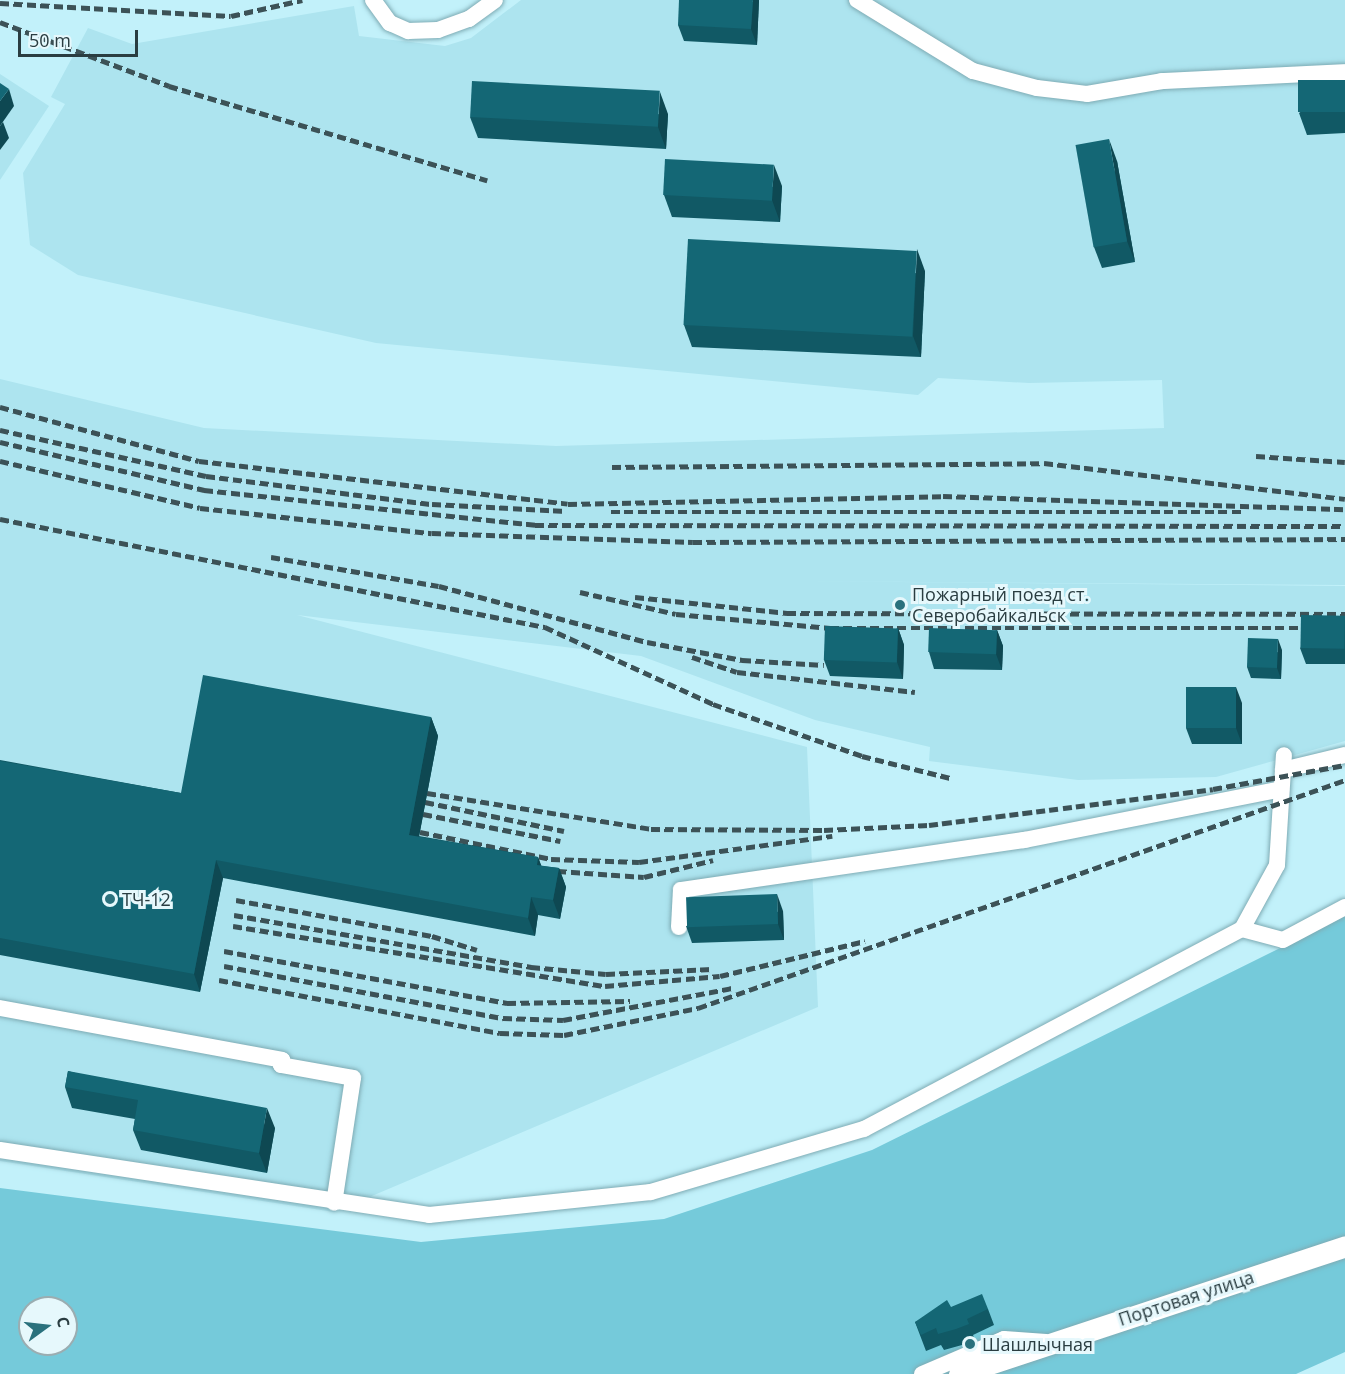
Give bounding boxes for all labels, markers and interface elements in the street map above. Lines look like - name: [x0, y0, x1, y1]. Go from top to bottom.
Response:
- scale bar: [21, 18, 141, 56]
- text: 50 m: [29, 28, 71, 52]
- place label: Пожарный поезд ст. Северобайкальск: [912, 584, 1089, 626]
- marker: Пожарный поезд ст. Северобайкальск: [893, 598, 907, 612]
- place label: ТЧ-12: [122, 888, 171, 910]
- marker: ТЧ-12: [103, 892, 117, 906]
- street label: Портовая улица: [1115, 1266, 1257, 1330]
- north arrow: [18, 1296, 78, 1356]
- text: С: [52, 1314, 75, 1330]
- place label: Шашлычная: [982, 1333, 1093, 1355]
- marker: Шашлычная: [963, 1337, 977, 1351]

